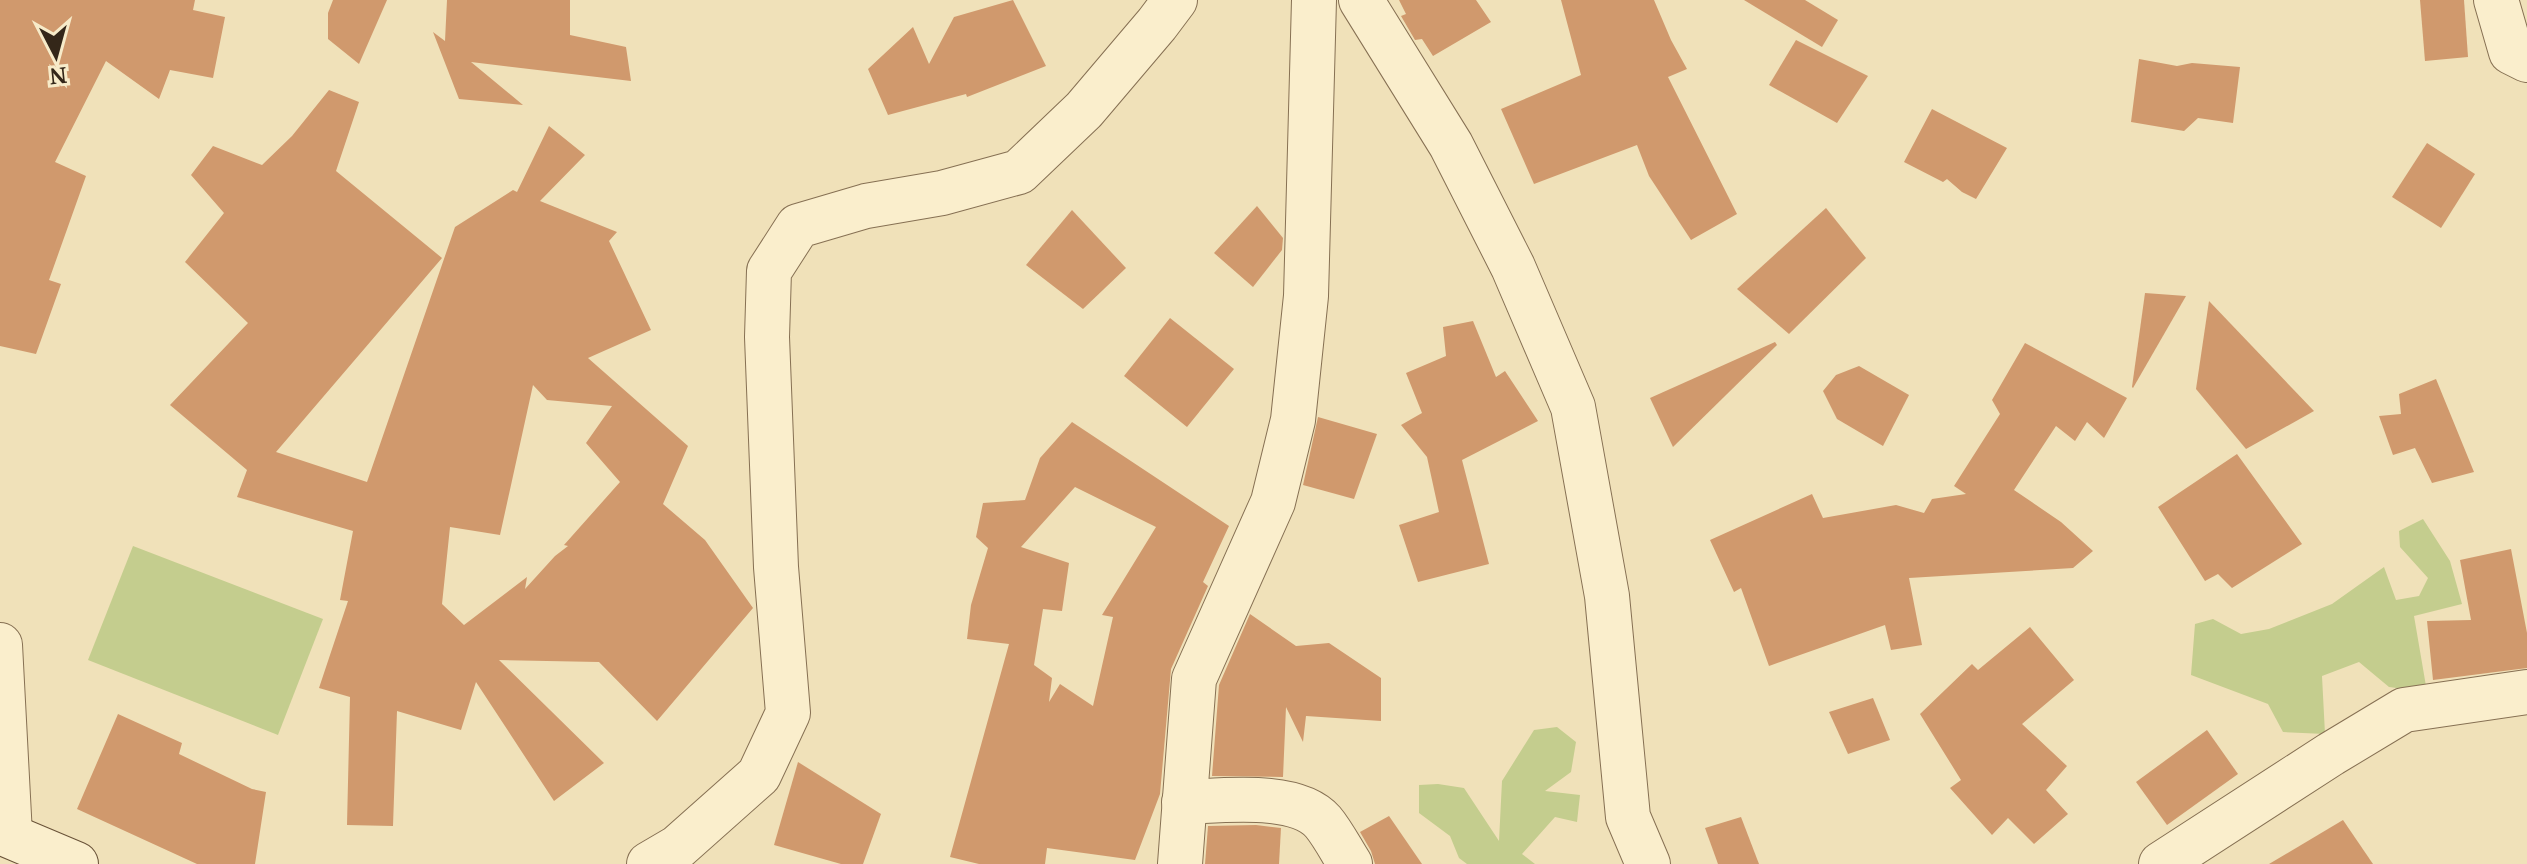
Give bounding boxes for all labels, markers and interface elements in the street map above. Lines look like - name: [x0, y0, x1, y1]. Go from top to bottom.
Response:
- north arrow: [16, 16, 96, 96]
- text: N: [48, 61, 68, 93]

